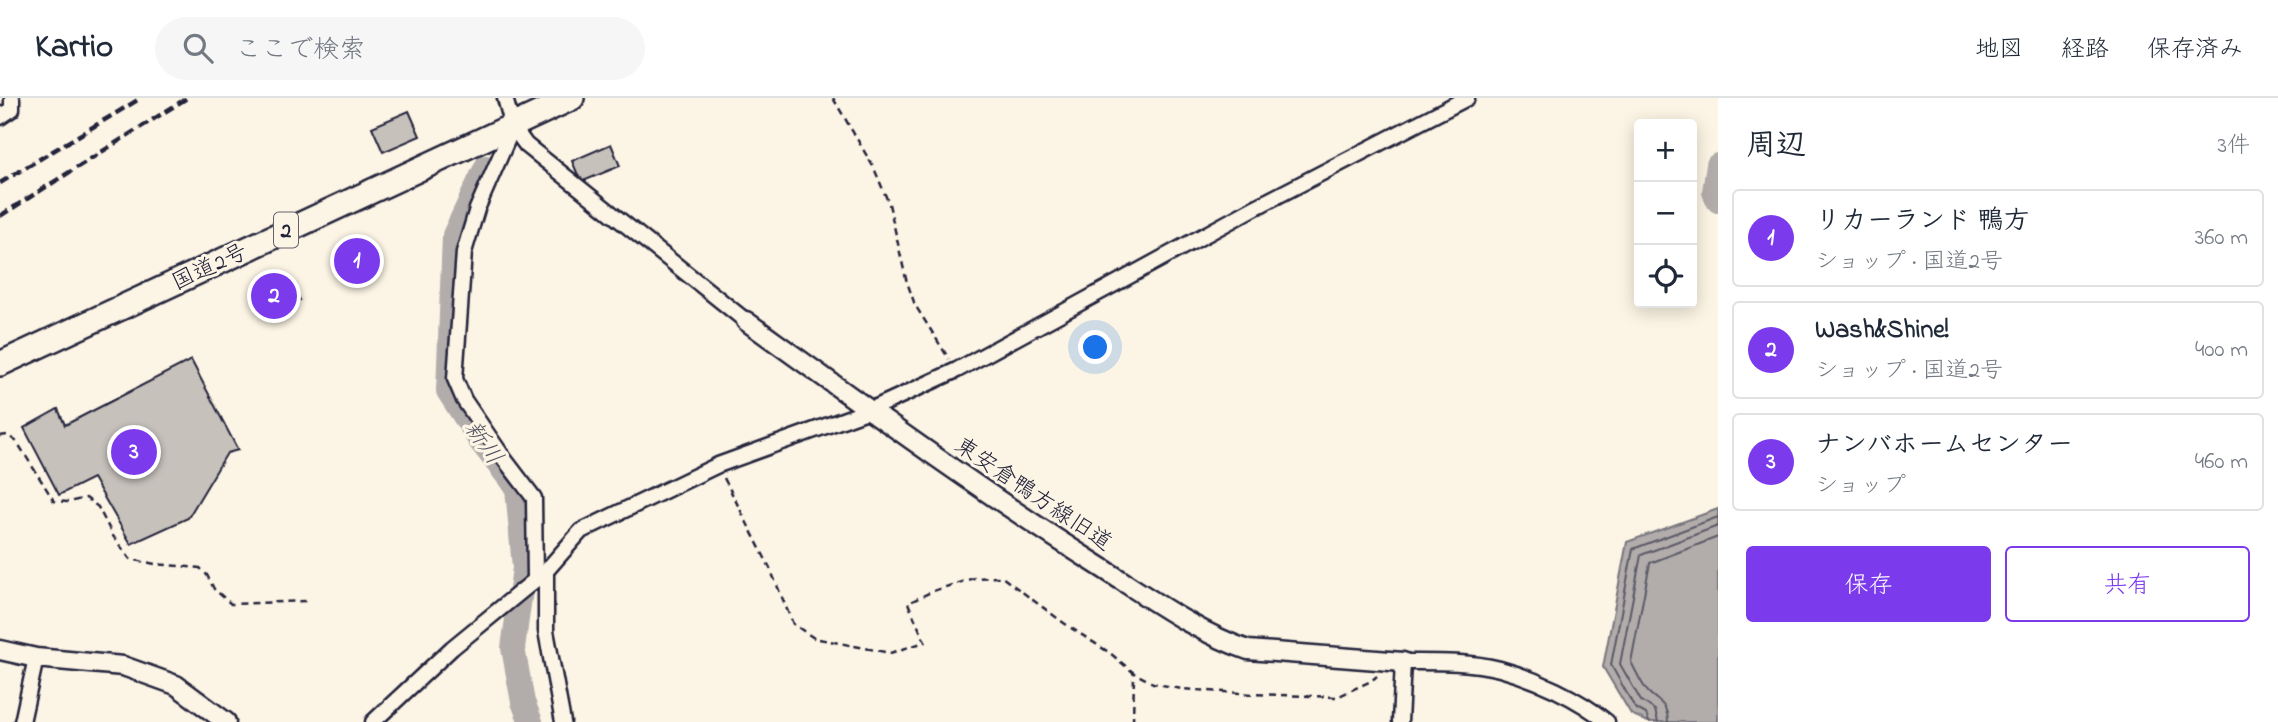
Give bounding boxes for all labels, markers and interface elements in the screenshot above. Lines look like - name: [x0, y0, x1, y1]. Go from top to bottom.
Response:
- search box: [155, 17, 645, 80]
- text: Kartio: [35, 24, 113, 72]
- icon: search: [179, 29, 217, 67]
- text: ここで検索: [235, 32, 365, 70]
- text: 地図: [1975, 33, 2023, 68]
- text: 経路: [2061, 33, 2109, 68]
- text: 保存済み: [2147, 33, 2243, 68]
- map controls: [1634, 119, 1697, 308]
- button: +: [1634, 119, 1697, 182]
- text: 周辺: [1746, 125, 1806, 169]
- text: 3件: [2218, 130, 2250, 163]
- button: −: [1634, 182, 1697, 245]
- text: リカーランド 鴨方: [1815, 203, 2030, 241]
- road number: 2: [274, 212, 298, 248]
- text: 1: [1767, 222, 1775, 255]
- text: 360 m: [2195, 222, 2248, 255]
- pin: 1: [334, 235, 380, 287]
- street label: 国道2号: [167, 236, 253, 300]
- button: locate: [1634, 245, 1697, 308]
- text: ショップ · 国道2号: [1815, 246, 2003, 279]
- pin: 2: [251, 270, 297, 322]
- text: Wash&Shine!: [1815, 312, 1949, 350]
- your location: [1078, 330, 1112, 364]
- text: 2: [1765, 334, 1777, 367]
- text: 400 m: [2195, 334, 2248, 367]
- text: ショップ · 国道2号: [1815, 355, 2003, 388]
- water label: 新川: [454, 414, 510, 473]
- pin: 3: [111, 426, 157, 478]
- text: ナンバホームセンター: [1815, 427, 2073, 465]
- street label: 東安倉鴨方線旧道: [947, 430, 1118, 560]
- text: 3: [1766, 446, 1776, 479]
- text: 460 m: [2195, 446, 2248, 479]
- text: ショップ: [1815, 470, 1906, 503]
- button: 保存: [1746, 546, 1991, 622]
- button: 共有: [2005, 546, 2250, 622]

